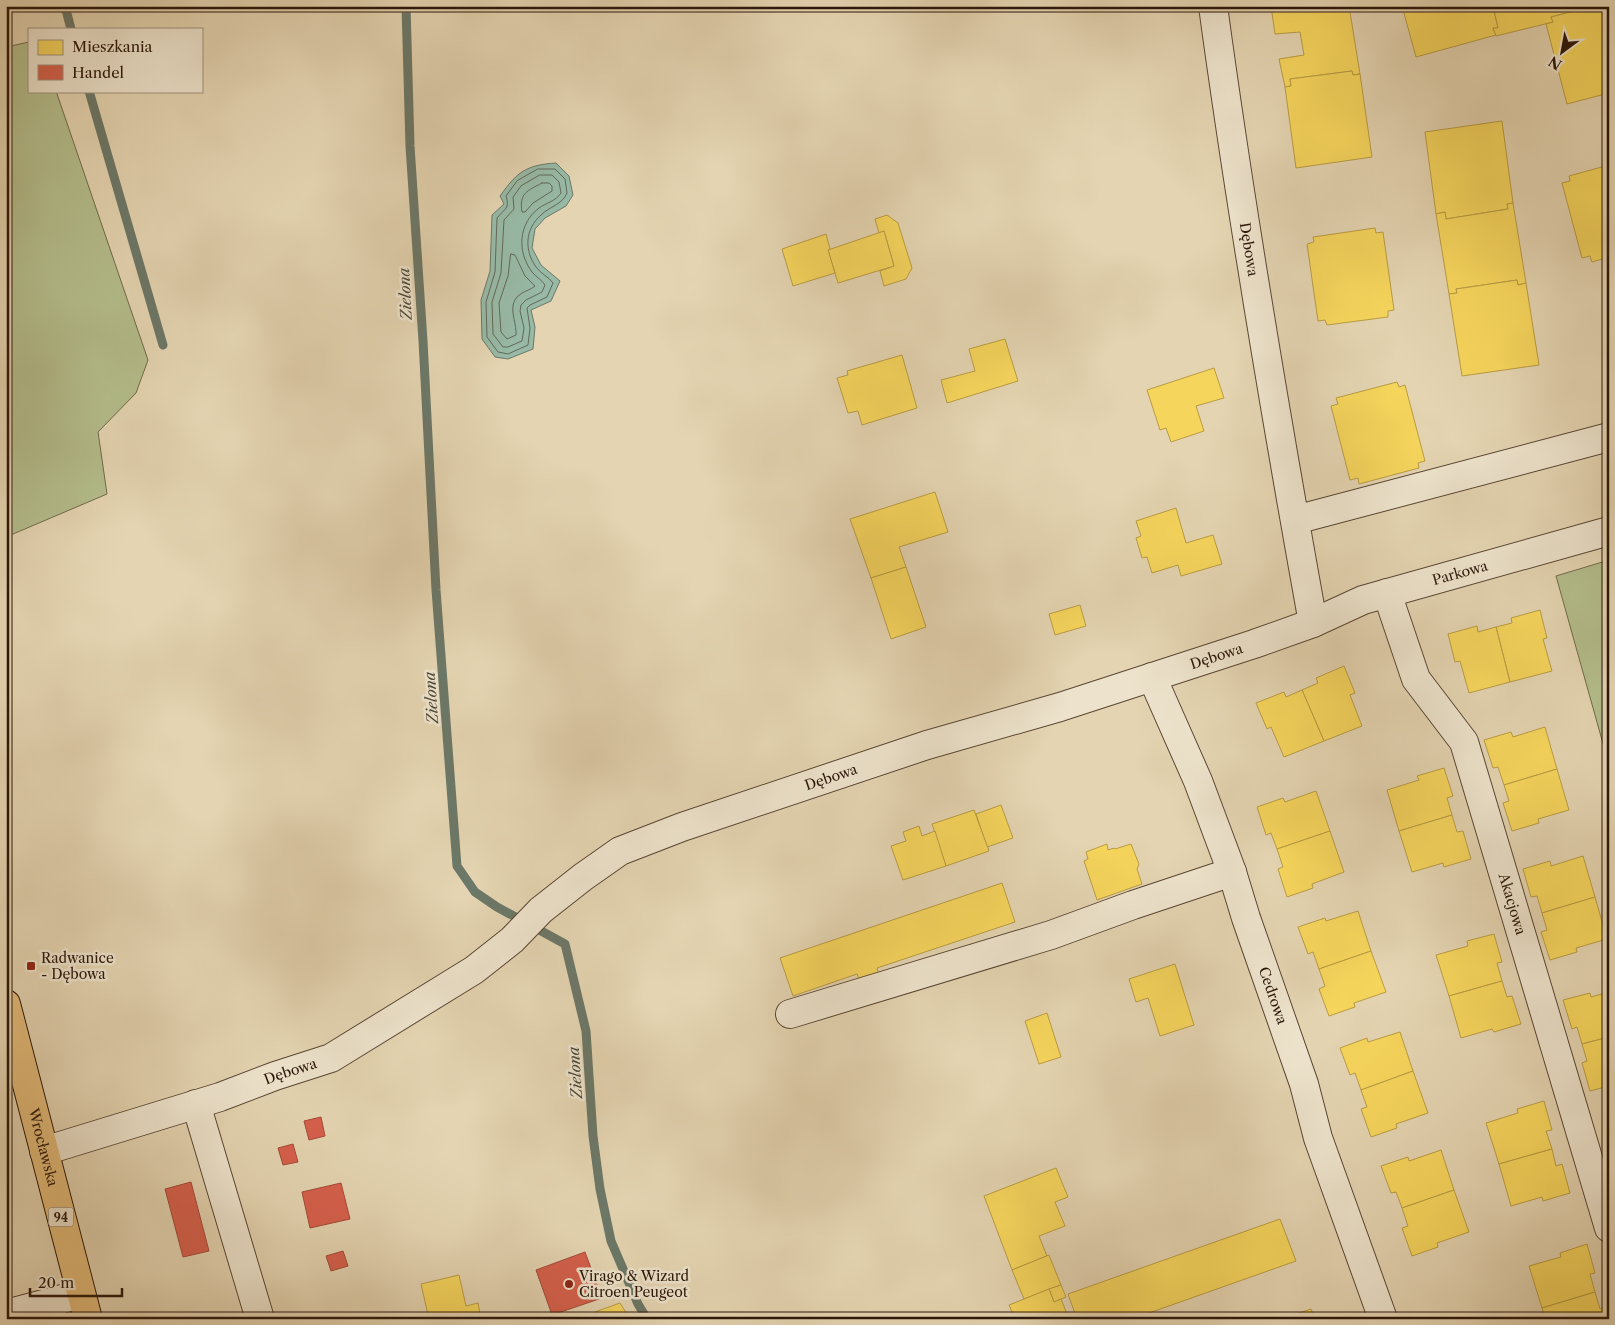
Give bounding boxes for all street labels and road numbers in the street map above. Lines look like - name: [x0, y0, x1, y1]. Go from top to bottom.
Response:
- street label: Dębowa: [1236, 221, 1262, 278]
- street label: Parkowa: [1430, 556, 1490, 589]
- street label: Dębowa: [1188, 639, 1246, 673]
- street label: Dębowa: [802, 760, 860, 794]
- street label: Akacjowa: [1494, 870, 1530, 938]
- street label: Cedrowa: [1255, 964, 1292, 1027]
- street label: Dębowa: [261, 1054, 320, 1088]
- street label: Wrocławska: [24, 1105, 62, 1189]
- road number: 94: [48, 1208, 74, 1226]

